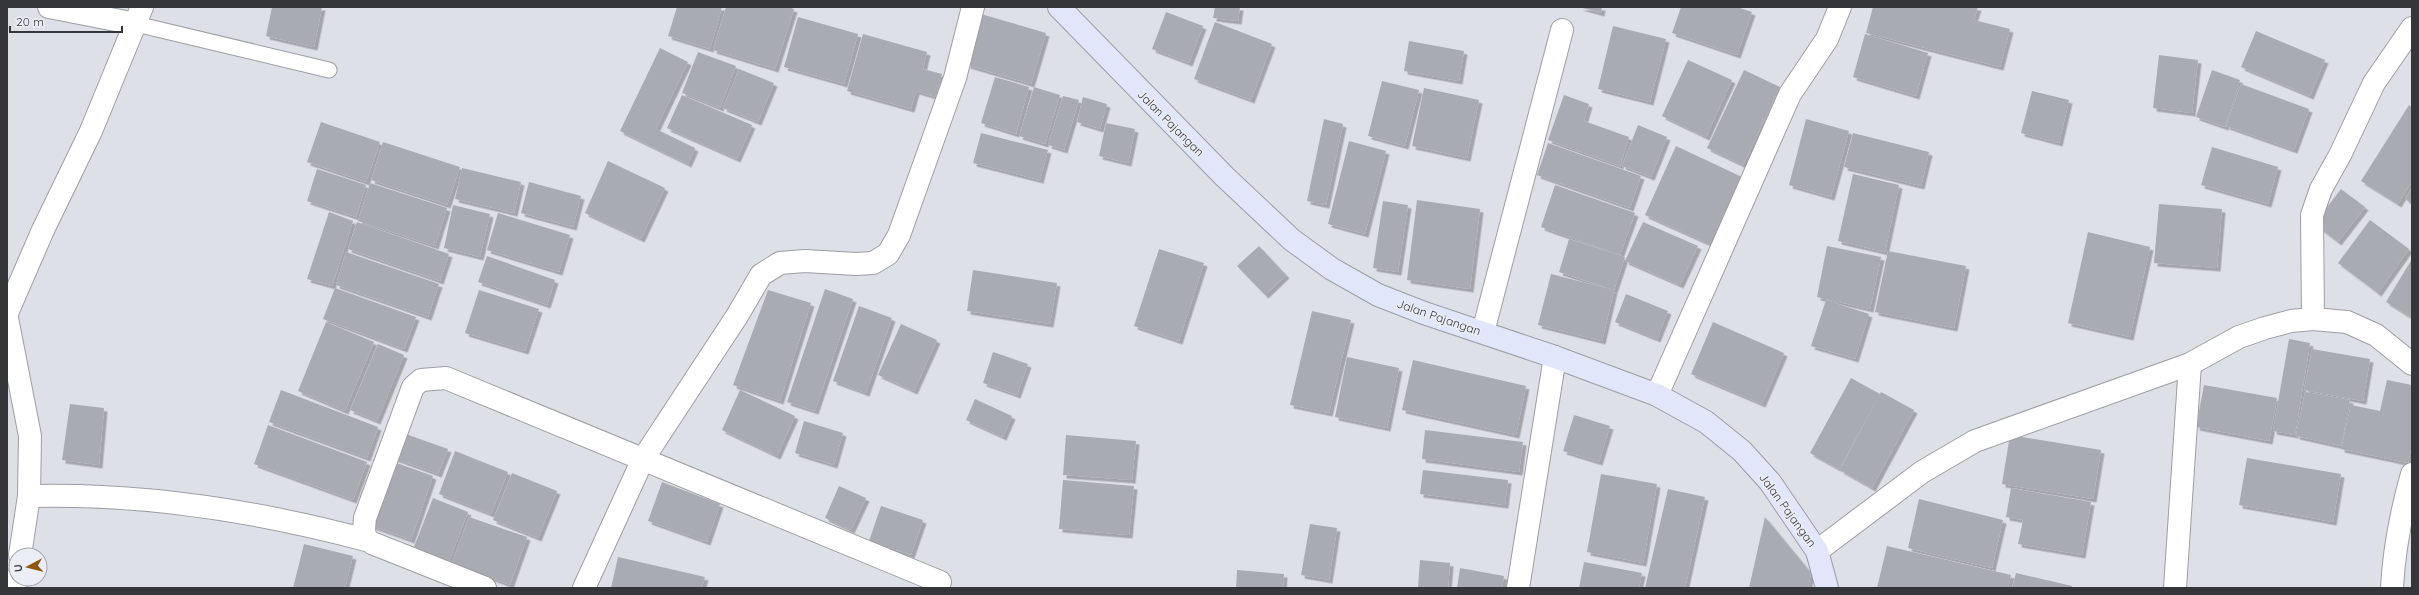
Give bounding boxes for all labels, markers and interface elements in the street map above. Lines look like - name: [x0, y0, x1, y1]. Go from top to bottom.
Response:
- scale bar: [10, 8, 122, 34]
- text: 20 m: [16, 14, 44, 29]
- street label: Jalan Pajangan: [1135, 87, 1207, 159]
- street label: Jalan Pajangan: [1395, 296, 1483, 338]
- street label: Jalan Pajangan: [1756, 470, 1820, 550]
- north arrow: [8, 547, 48, 587]
- text: U: [11, 564, 25, 573]

